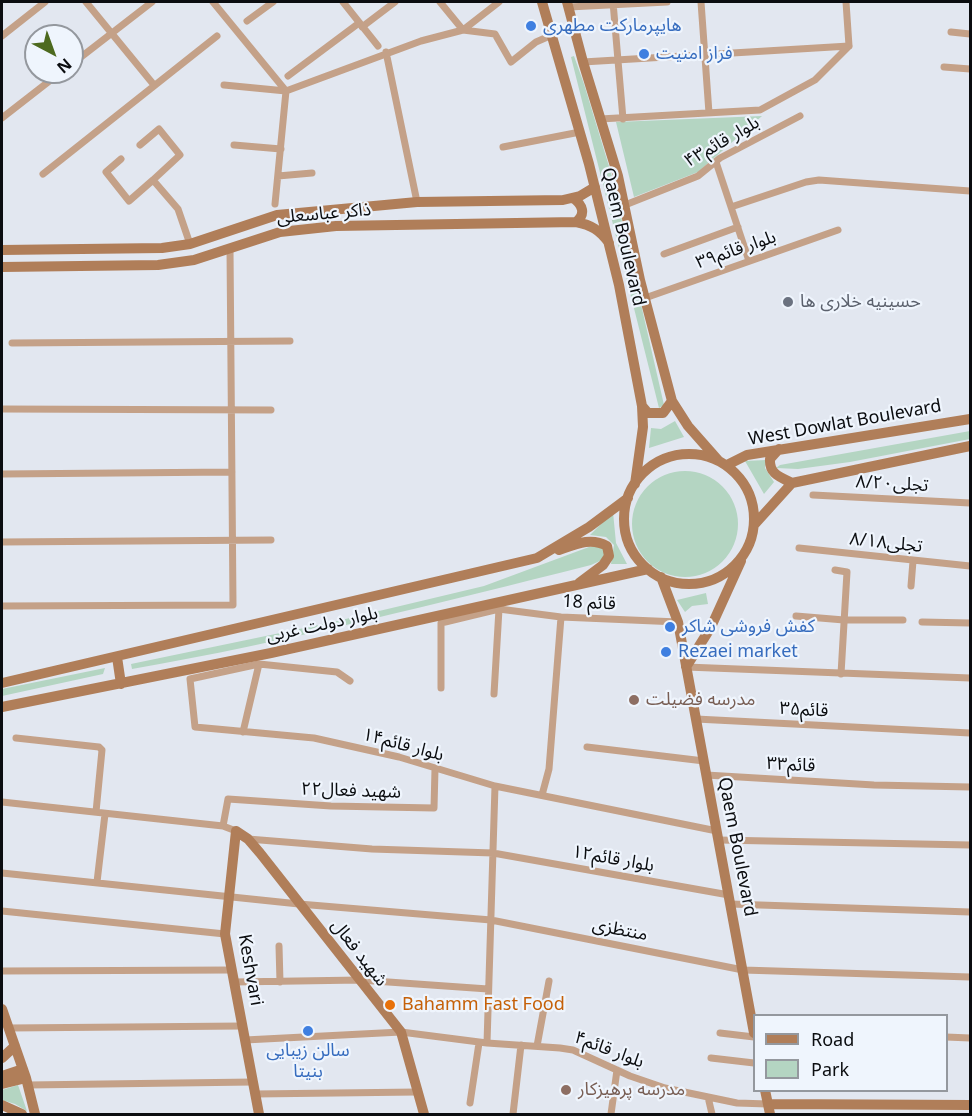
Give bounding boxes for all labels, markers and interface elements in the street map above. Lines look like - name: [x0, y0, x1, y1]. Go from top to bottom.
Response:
- place label: هایپرمارکت مطهری: [543, 15, 682, 37]
- marker: هایپرمارکت مطهری: [524, 19, 538, 33]
- north arrow: [24, 24, 84, 84]
- place label: فراز امنیت: [656, 43, 733, 65]
- marker: فراز امنیت: [637, 47, 651, 61]
- text: N: [52, 53, 77, 79]
- street label: بلوار قائم۴۳: [681, 112, 763, 172]
- street label: Qaem Boulevard: [597, 166, 649, 308]
- street label: ذاکر عباسعلی: [276, 199, 372, 229]
- street label: بلوار قائم۳۹: [693, 226, 779, 274]
- place label: حسینیه خلاری ها: [800, 291, 921, 313]
- marker: حسینیه خلاری ها: [781, 295, 795, 309]
- street label: West Dowlat Boulevard: [747, 395, 943, 451]
- street label: تجلی۸/۲۰: [855, 471, 929, 497]
- street label: تجلی۸/۱۸: [849, 528, 923, 558]
- street label: 18 قائم: [562, 591, 616, 615]
- street label: بلوار دولت غربی: [264, 603, 380, 647]
- place label: کفش فروشی شاکر: [682, 616, 815, 638]
- marker: کفش فروشی شاکر: [663, 620, 677, 634]
- place label: Rezaei market: [678, 641, 798, 663]
- marker: Rezaei market: [659, 645, 673, 659]
- place label: مدرسه فضیلت: [646, 689, 756, 711]
- marker: مدرسه فضیلت: [627, 693, 641, 707]
- street label: قائم۳۵: [779, 698, 829, 722]
- street label: بلوار قائم۱۴: [360, 724, 446, 766]
- street label: قائم۳۳: [766, 753, 816, 777]
- street label: Qaem Boulevard: [713, 776, 761, 918]
- street label: شهید فعال۲۲: [301, 778, 401, 804]
- street label: بلوار قائم۱۲: [570, 841, 656, 877]
- street label: منتظزی: [590, 914, 650, 946]
- street label: شهید فعال: [326, 915, 392, 991]
- street label: Keshvari: [233, 932, 267, 1008]
- place label: Bahamm Fast Food: [402, 994, 565, 1016]
- marker: Bahamm Fast Food: [383, 998, 397, 1012]
- legend: [753, 1014, 948, 1092]
- marker: سالن زیبایی بنیتا: [301, 1024, 315, 1038]
- street label: بلوار قائم۴: [571, 1027, 647, 1073]
- text: Road: [811, 1027, 854, 1051]
- place label: سالن زیبایی بنیتا: [266, 1040, 350, 1082]
- text: Park: [811, 1057, 849, 1081]
- place label: مدرسه پرهیزکار: [578, 1079, 685, 1101]
- marker: مدرسه پرهیزکار: [559, 1083, 573, 1097]

